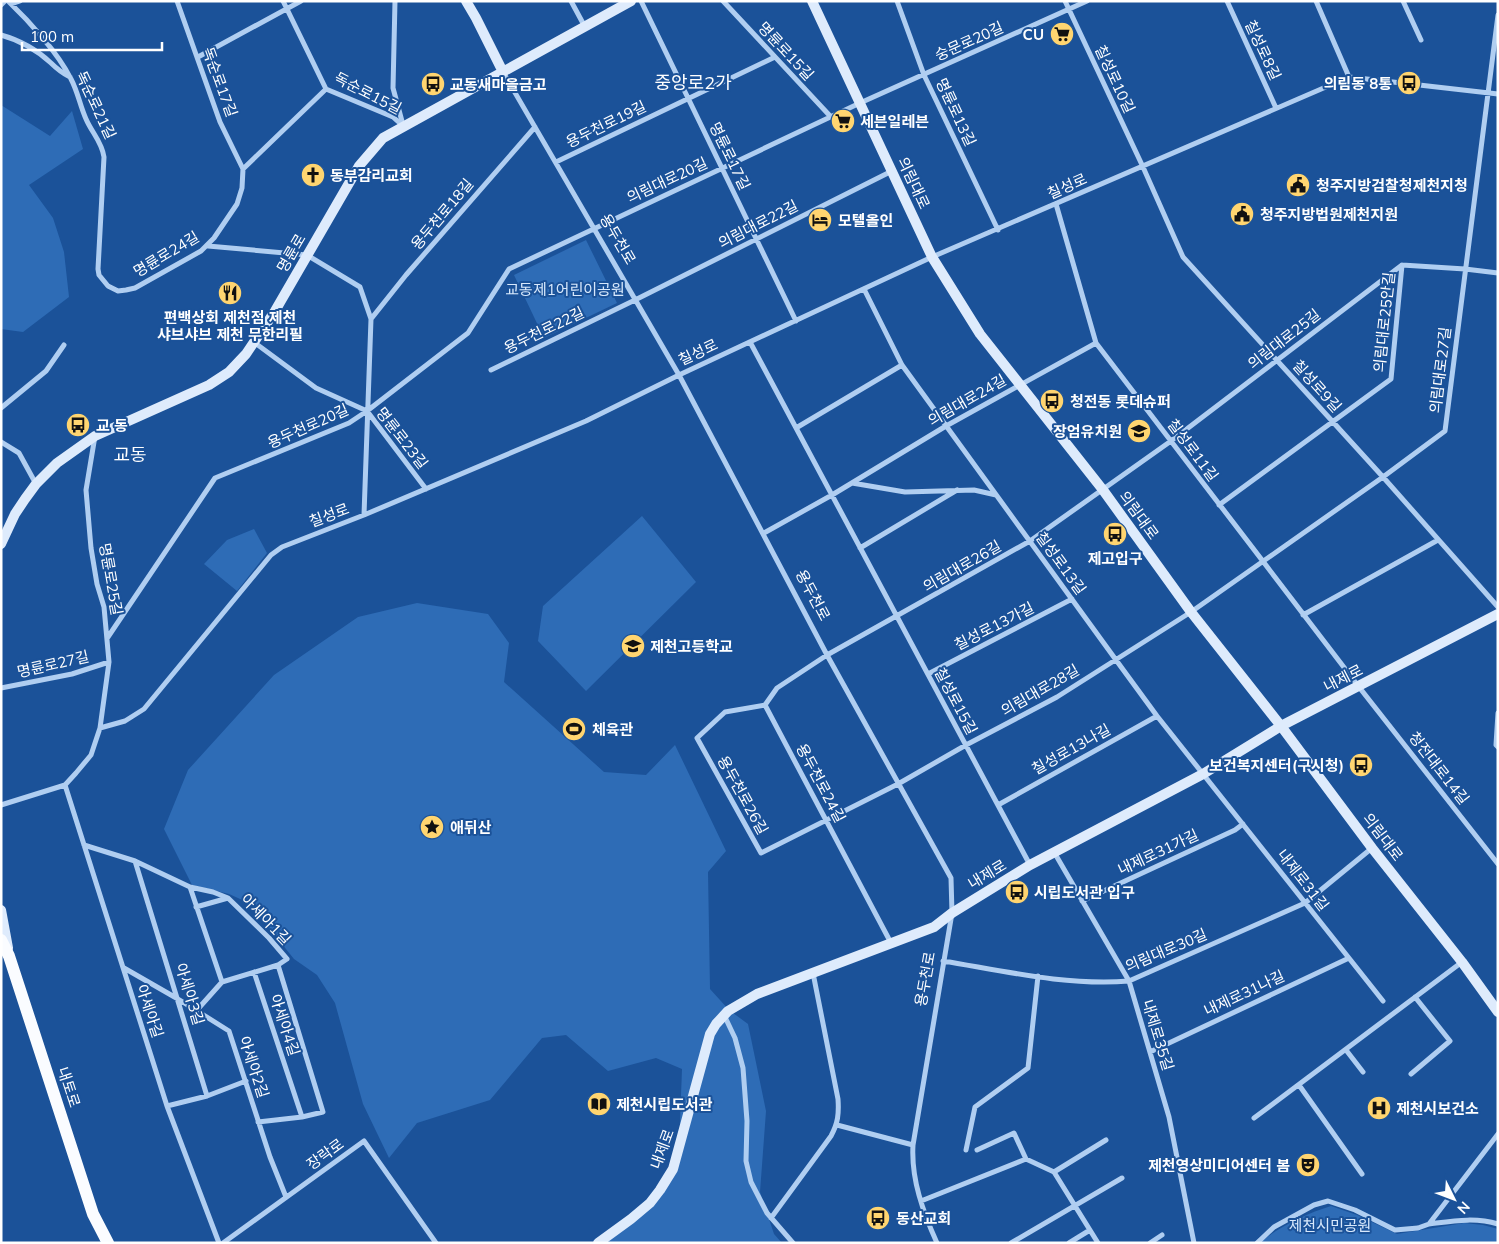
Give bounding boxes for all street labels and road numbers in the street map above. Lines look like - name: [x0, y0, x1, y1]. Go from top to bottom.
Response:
- street label: 숭문로20길: [932, 17, 1006, 65]
- street label: 칠성로8길: [1241, 17, 1285, 83]
- street label: 명륜로15길: [754, 18, 818, 84]
- street label: 칠성로10길: [1091, 42, 1139, 116]
- street label: 독순로17길: [199, 44, 241, 120]
- street label: 독순로21길: [72, 68, 120, 142]
- street label: 독순로15길: [331, 68, 405, 118]
- street label: 명륜로13길: [932, 75, 980, 149]
- street label: 용두천로19길: [563, 96, 649, 152]
- street label: 명륜로17길: [705, 119, 755, 193]
- street label: 의림대로20길: [624, 153, 710, 207]
- street label: 의림대로: [894, 154, 934, 212]
- street label: 칠성로: [1044, 169, 1090, 203]
- street label: 용두천로18길: [407, 175, 477, 253]
- street label: 의림대로22길: [715, 196, 801, 252]
- street label: 용두천로: [596, 210, 640, 268]
- street label: 명륜로24길: [130, 227, 202, 281]
- street label: 명륜로: [272, 230, 310, 276]
- street label: 의림대로25안길: [1369, 271, 1399, 373]
- street label: 용두천로22길: [501, 302, 587, 358]
- street label: 의림대로25길: [1244, 305, 1324, 373]
- street label: 의림대로27길: [1425, 326, 1455, 414]
- street label: 칠성로: [675, 335, 721, 369]
- street label: 칠성로9길: [1288, 356, 1346, 416]
- street label: 의림대로24길: [925, 370, 1009, 430]
- street label: 용두천로20길: [264, 400, 352, 452]
- street label: 명륜로23길: [372, 403, 432, 473]
- street label: 칠성로11길: [1163, 415, 1223, 485]
- street label: 의림대로: [1115, 487, 1163, 543]
- street label: 칠성로: [306, 499, 352, 531]
- street label: 칠성로13길: [1032, 528, 1090, 598]
- street label: 의림대로26길: [920, 536, 1004, 596]
- street label: 명륜로25길: [95, 541, 127, 617]
- street label: 용두천로: [792, 566, 834, 624]
- street label: 칠성로13가길: [951, 598, 1037, 654]
- street label: 명륜로27길: [15, 647, 91, 681]
- street label: 의림대로28길: [998, 660, 1082, 720]
- street label: 내제로: [1320, 660, 1366, 696]
- street label: 칠성로15길: [930, 664, 982, 738]
- street label: 칠성로13나길: [1028, 720, 1114, 778]
- street label: 청전대로14길: [1405, 728, 1473, 808]
- street label: 용두천로24길: [792, 740, 850, 826]
- street label: 용두천로26길: [714, 752, 772, 838]
- street label: 의림대로: [1359, 809, 1407, 865]
- street label: 내제로31가길: [1115, 825, 1201, 879]
- street label: 내제로31길: [1273, 845, 1333, 915]
- street label: 내제로: [964, 855, 1010, 893]
- street label: 아세아1길: [237, 889, 295, 949]
- street label: 의림대로30길: [1122, 924, 1210, 976]
- street label: 용두천로: [911, 950, 939, 1008]
- street label: 아세아3길: [172, 961, 208, 1027]
- street label: 내제로31나길: [1201, 966, 1287, 1020]
- street label: 아세아길: [132, 982, 168, 1040]
- street label: 아세아4길: [266, 992, 304, 1058]
- street label: 내제로35길: [1138, 997, 1178, 1073]
- street label: 아세아2길: [235, 1034, 273, 1100]
- street label: 내토로: [54, 1064, 84, 1110]
- street label: 내제로: [646, 1126, 678, 1172]
- street label: 장락로: [303, 1134, 347, 1174]

